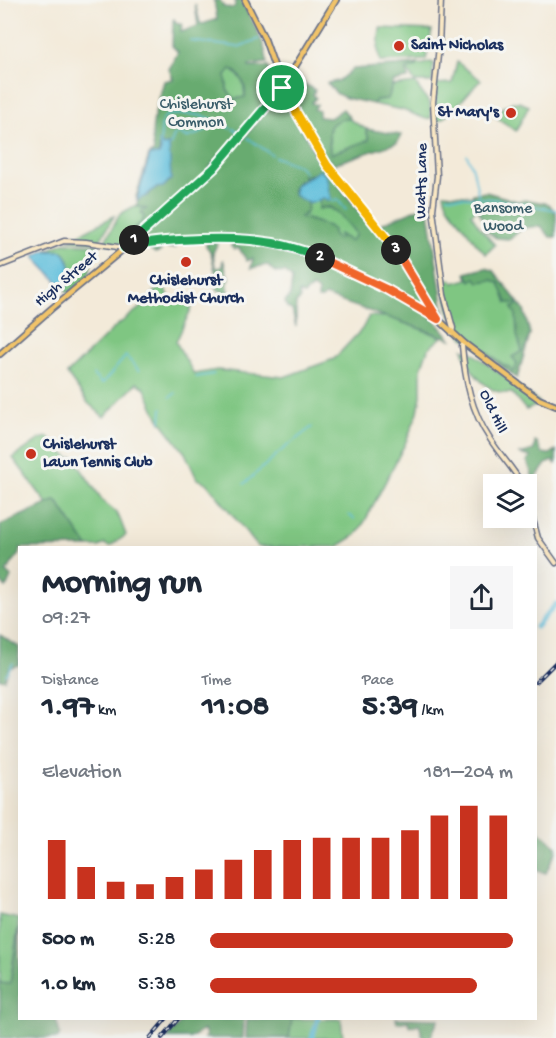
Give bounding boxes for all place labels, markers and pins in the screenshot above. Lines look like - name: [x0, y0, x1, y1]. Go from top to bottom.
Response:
- place label: Saint Nicholas: [411, 37, 504, 56]
- marker: Saint Nicholas: [392, 39, 406, 53]
- pin: [256, 62, 307, 113]
- place label: St Mary's: [438, 104, 500, 123]
- marker: St Mary's: [504, 106, 518, 120]
- pin: 1: [119, 225, 149, 255]
- pin: 3: [381, 235, 411, 265]
- pin: 2: [305, 243, 335, 273]
- marker: Chislehurst Methodist Church: [179, 255, 193, 269]
- place label: Chislehurst Methodist Church: [128, 272, 245, 309]
- place label: Chislehurst Lawn Tennis Club: [42, 436, 153, 473]
- marker: Chislehurst Lawn Tennis Club: [24, 447, 38, 461]

